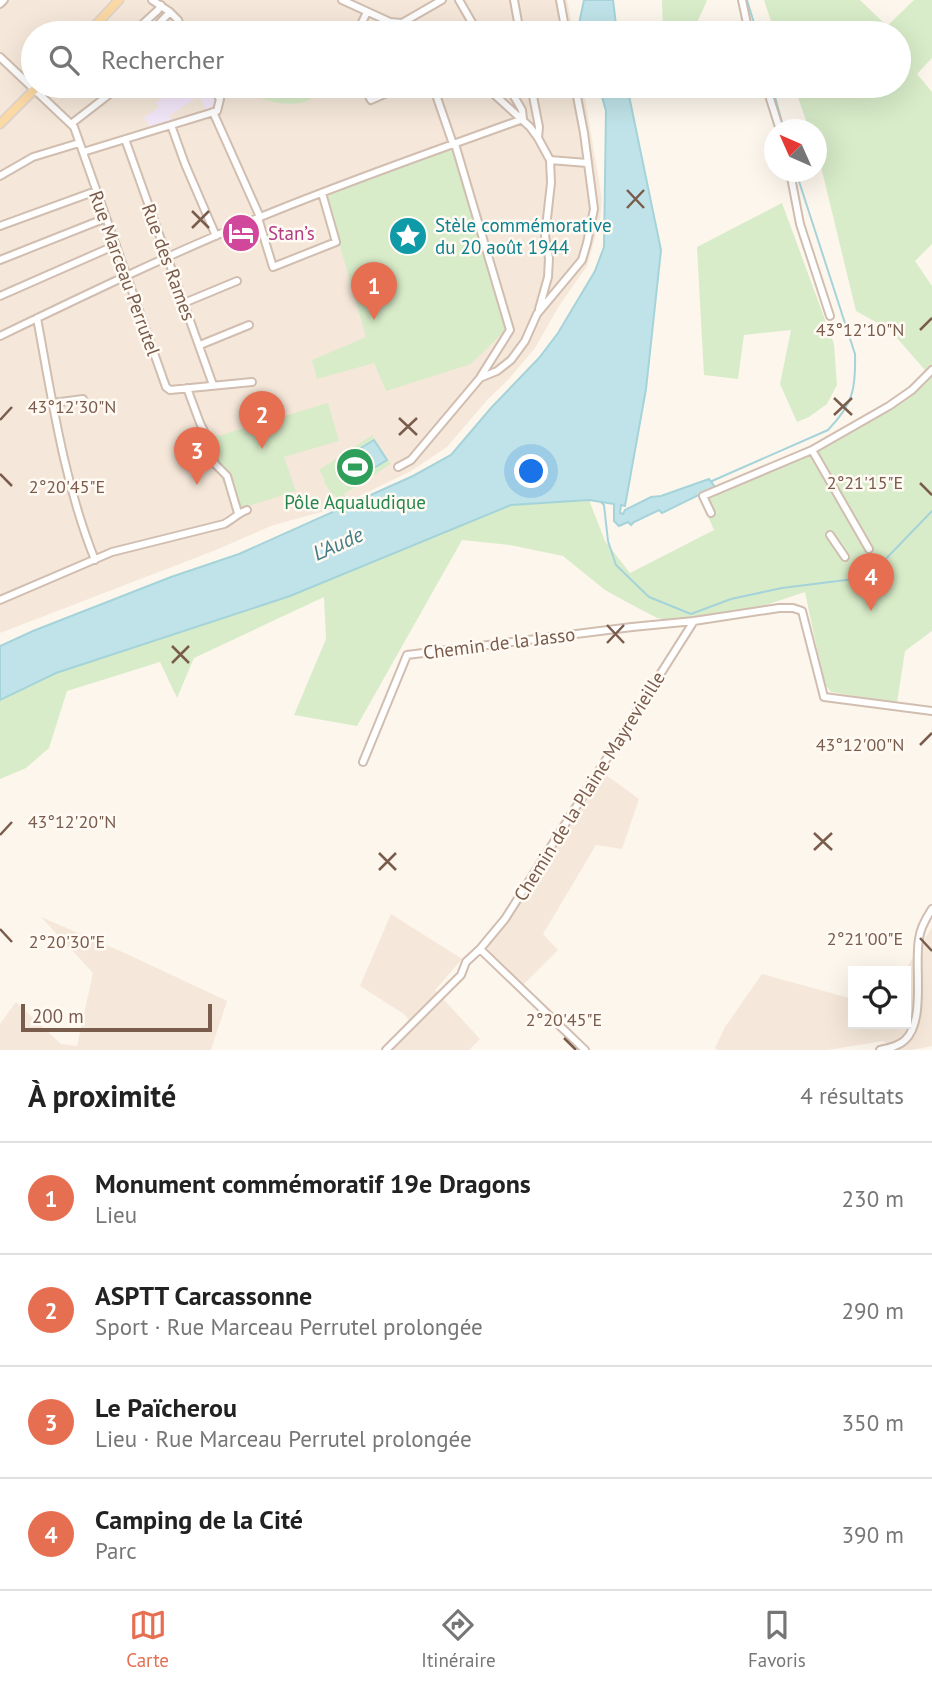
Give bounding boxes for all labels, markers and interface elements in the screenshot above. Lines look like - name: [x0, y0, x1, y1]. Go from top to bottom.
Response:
- search box: [21, 21, 911, 98]
- icon: search: [45, 41, 83, 79]
- text: Rechercher: [101, 43, 224, 76]
- north arrow: [764, 119, 827, 182]
- street label: Rue Marceau Perrutel: [84, 187, 166, 359]
- street label: Rue des Rames: [137, 200, 201, 324]
- hotel icon: Stan’s: [220, 212, 262, 254]
- place label: Stèle commémorative du 20 août 1944: [435, 213, 612, 259]
- place icon: Stèle commémorative du 20 août 1944: [387, 215, 429, 257]
- place label: Stan’s: [268, 221, 315, 245]
- pin: 1: [351, 262, 397, 320]
- text: 43°12'10"N: [816, 318, 904, 341]
- pin: 2: [239, 391, 285, 449]
- text: 43°12'30"N: [28, 395, 116, 418]
- pin: 3: [174, 427, 220, 485]
- sports icon: Pôle Aqualudique: [334, 446, 376, 488]
- your location: [514, 454, 548, 488]
- text: 2°21'15"E: [827, 471, 903, 494]
- text: 2°20'45"E: [29, 475, 105, 498]
- place label: Pôle Aqualudique: [284, 490, 426, 514]
- water label: L'Aude: [308, 520, 368, 567]
- pin: 4: [848, 553, 894, 611]
- street label: Chemin de la Jasso: [422, 622, 576, 664]
- street label: Chemin de la Plaine Mayrevieille: [508, 667, 670, 905]
- text: 43°12'00"N: [816, 733, 904, 756]
- text: 43°12'20"N: [28, 810, 116, 833]
- text: 2°21'00"E: [827, 927, 903, 950]
- text: 2°20'30"E: [29, 930, 105, 953]
- map controls: [848, 966, 911, 1029]
- button: locate: [848, 966, 911, 1029]
- scale bar: [21, 1001, 212, 1033]
- text: 200 m: [32, 1004, 84, 1028]
- text: 2°20'45"E: [526, 1008, 602, 1031]
- text: À proximité: [28, 1076, 176, 1115]
- text: 4 résultats: [800, 1081, 904, 1110]
- text: Monument commémoratif 19e Dragons: [95, 1167, 531, 1200]
- text: 1: [44, 1184, 58, 1213]
- text: 230 m: [842, 1184, 904, 1213]
- text: Lieu: [95, 1200, 137, 1229]
- text: ASPTT Carcassonne: [95, 1279, 312, 1312]
- text: 2: [44, 1296, 58, 1325]
- text: 290 m: [842, 1296, 904, 1325]
- text: Sport · Rue Marceau Perrutel prolongée: [95, 1312, 483, 1341]
- text: Le Païcherou: [95, 1391, 237, 1424]
- text: 3: [44, 1408, 58, 1437]
- text: 350 m: [842, 1408, 904, 1437]
- text: Lieu · Rue Marceau Perrutel prolongée: [95, 1424, 472, 1453]
- text: Camping de la Cité: [95, 1503, 303, 1536]
- text: 4: [44, 1520, 58, 1549]
- text: 390 m: [842, 1520, 904, 1549]
- text: Parc: [95, 1536, 137, 1565]
- tab: Carte: [126, 1606, 169, 1672]
- tab: Itinéraire: [421, 1606, 496, 1672]
- tab: Favoris: [748, 1606, 806, 1672]

